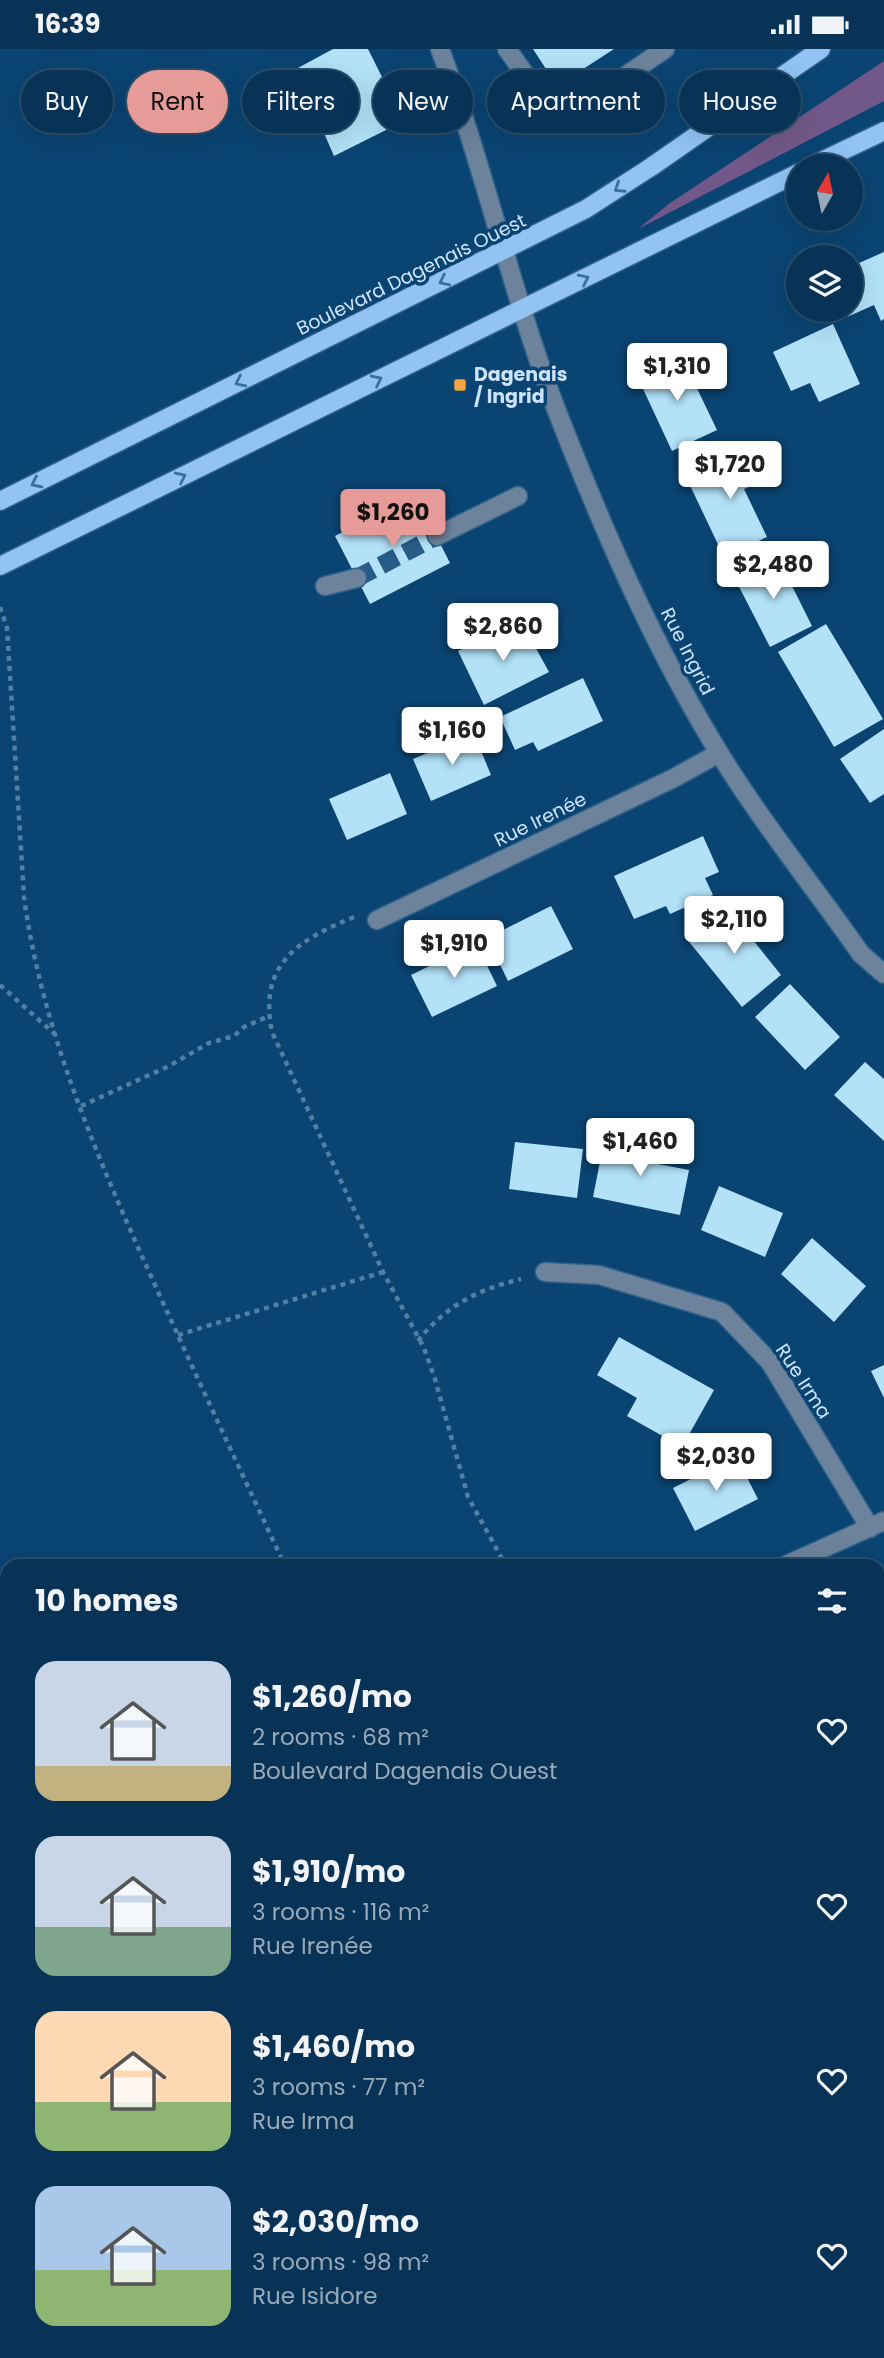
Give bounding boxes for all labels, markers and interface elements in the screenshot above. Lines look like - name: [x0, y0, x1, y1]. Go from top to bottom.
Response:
- text: 16:39: [35, 6, 100, 42]
- chip: Buy: [21, 70, 113, 133]
- chip: Rent: [127, 70, 228, 133]
- chip: Filters: [242, 70, 359, 133]
- chip: New: [373, 70, 473, 133]
- chip: Apartment: [487, 70, 665, 133]
- chip: House: [679, 70, 801, 133]
- north arrow: [786, 154, 863, 231]
- map controls: [786, 154, 863, 322]
- one-way arrow: [614, 180, 627, 193]
- street label: Boulevard Dagenais Ouest: [292, 207, 531, 342]
- button: layers: [786, 245, 863, 322]
- one-way arrow: [439, 273, 451, 287]
- one-way arrow: [577, 274, 589, 288]
- pin: $1,310: [620, 343, 734, 403]
- text: $1,310: [643, 350, 711, 382]
- place label: Dagenais / Ingrid: [474, 361, 567, 410]
- one-way arrow: [235, 374, 247, 388]
- one-way arrow: [370, 375, 382, 389]
- marker: Dagenais / Ingrid: [452, 377, 468, 393]
- pin: $1,720: [673, 441, 787, 501]
- text: $1,720: [695, 448, 765, 480]
- one-way arrow: [174, 472, 186, 486]
- one-way arrow: [31, 475, 43, 489]
- pin: $1,260: [336, 489, 450, 549]
- text: $1,260: [356, 496, 430, 528]
- pin: $2,480: [716, 541, 830, 601]
- text: $2,480: [733, 548, 813, 580]
- pin: $2,860: [446, 603, 560, 663]
- street label: Rue Ingrid: [654, 603, 721, 700]
- text: $2,860: [463, 610, 543, 642]
- pin: $1,160: [395, 707, 509, 767]
- text: $1,160: [418, 714, 486, 746]
- street label: Rue Irenée: [489, 785, 591, 853]
- pin: $2,110: [677, 897, 791, 956]
- text: $2,110: [700, 903, 768, 935]
- pin: $1,910: [397, 921, 511, 980]
- text: $1,910: [420, 927, 488, 959]
- pin: $1,460: [583, 1119, 697, 1178]
- text: $1,460: [602, 1125, 678, 1157]
- street label: Rue Irma: [769, 1338, 838, 1424]
- pin: $2,030: [659, 1433, 773, 1493]
- text: $2,030: [677, 1440, 755, 1472]
- text: 10 homes: [35, 1579, 179, 1622]
- icon: filters: [813, 1582, 851, 1620]
- text: $1,260/mo: [252, 1675, 412, 1718]
- icon: home: [91, 1689, 175, 1773]
- icon: heart: [813, 1712, 851, 1750]
- text: 2 rooms · 68 m²: [252, 1721, 429, 1753]
- text: Boulevard Dagenais Ouest: [252, 1755, 557, 1787]
- text: $1,910/mo: [252, 1850, 405, 1893]
- icon: home: [91, 1864, 175, 1948]
- icon: heart: [813, 1887, 851, 1925]
- text: 3 rooms · 116 m²: [252, 1896, 429, 1928]
- text: Rue Irenée: [252, 1930, 373, 1962]
- text: $1,460/mo: [252, 2025, 415, 2068]
- icon: home: [91, 2039, 175, 2123]
- icon: heart: [813, 2062, 851, 2100]
- text: 3 rooms · 77 m²: [252, 2071, 425, 2103]
- text: Rue Irma: [252, 2105, 355, 2137]
- text: $2,030/mo: [252, 2200, 419, 2243]
- icon: home: [91, 2214, 175, 2298]
- icon: heart: [813, 2237, 851, 2275]
- text: 3 rooms · 98 m²: [252, 2246, 429, 2278]
- text: Rue Isidore: [252, 2280, 378, 2312]

